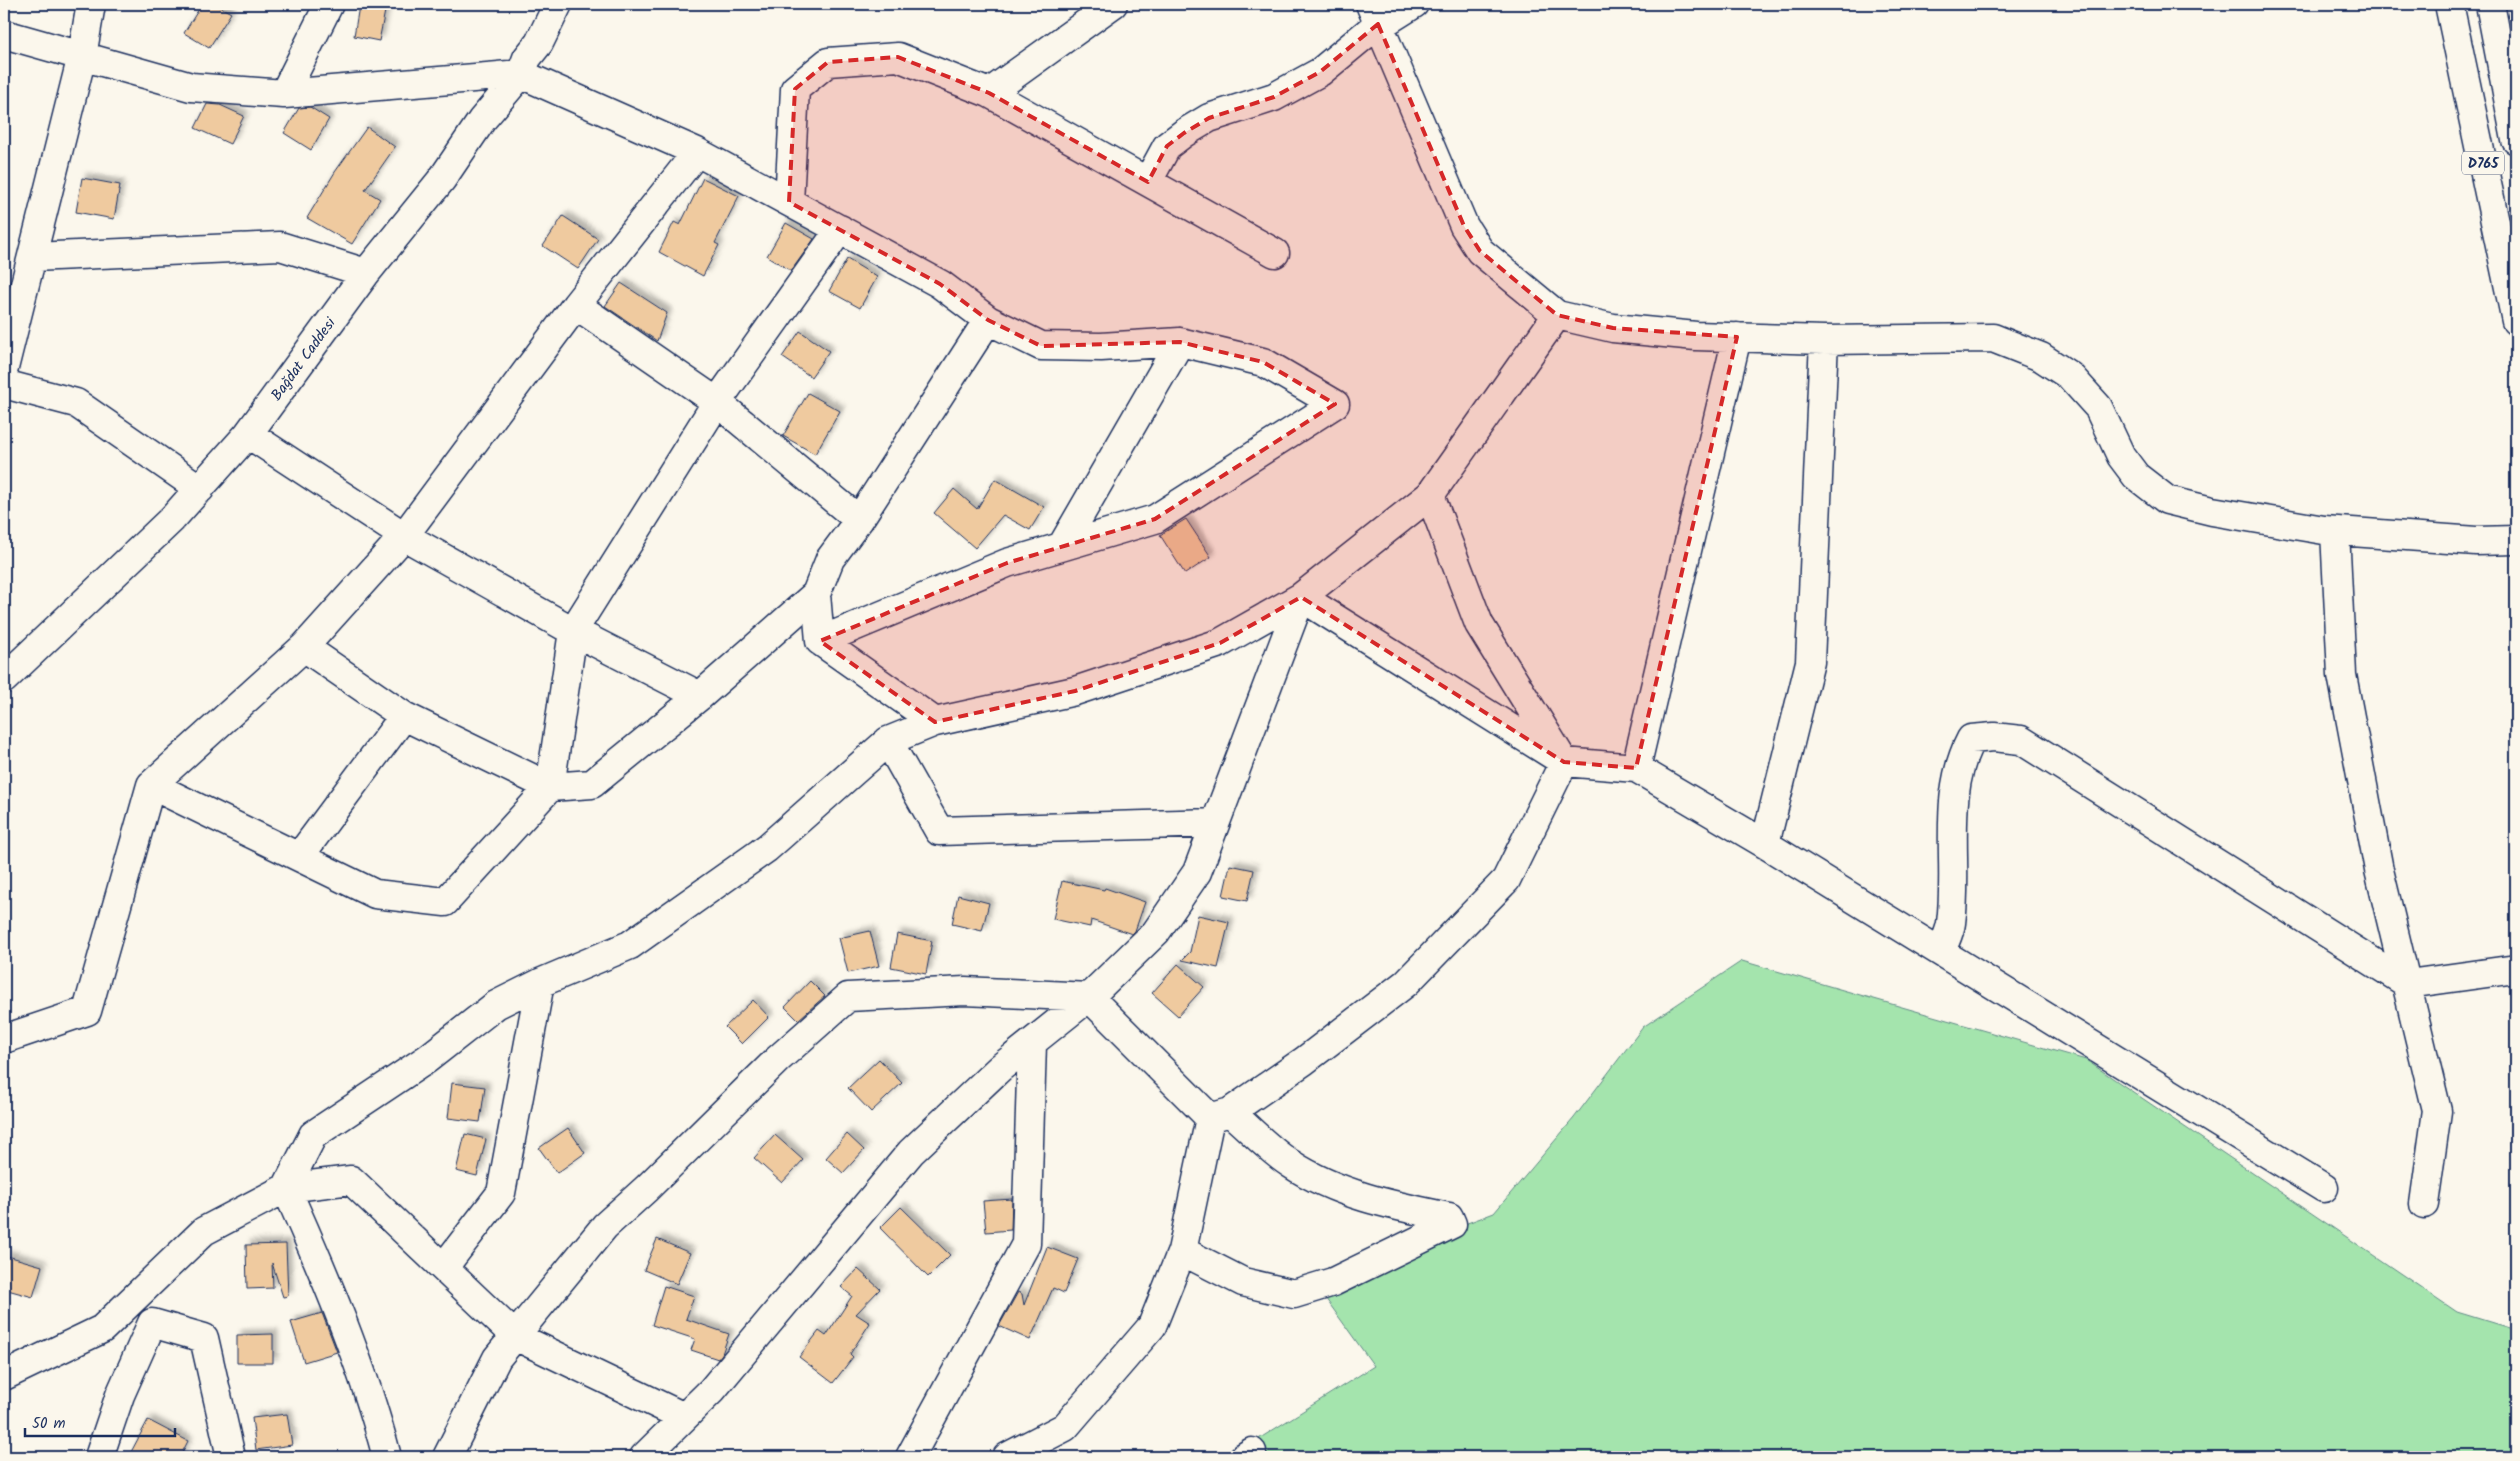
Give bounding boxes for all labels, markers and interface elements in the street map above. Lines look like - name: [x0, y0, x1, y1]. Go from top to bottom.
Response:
- road number: D765: [2462, 152, 2504, 174]
- street label: Bağdat Caddesi: [265, 312, 343, 406]
- scale bar: [25, 1406, 175, 1438]
- text: 50 m: [32, 1412, 66, 1436]

